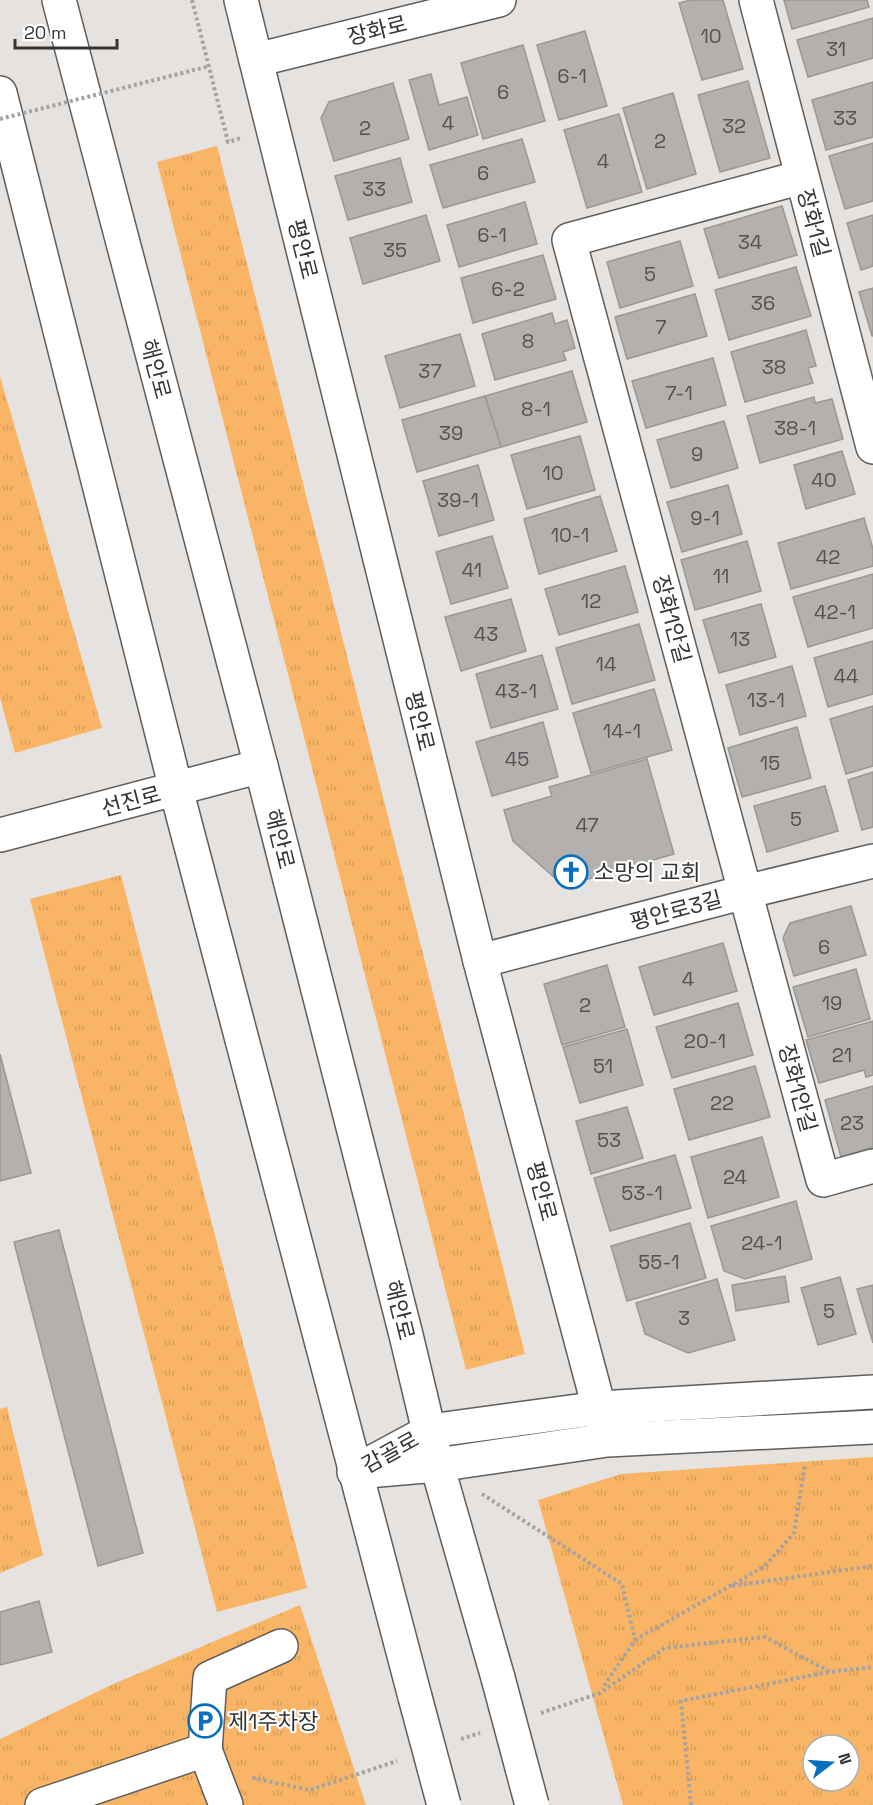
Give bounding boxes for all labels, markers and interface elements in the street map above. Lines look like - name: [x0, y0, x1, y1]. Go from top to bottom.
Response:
- street label: 장화로: [344, 9, 410, 51]
- scale bar: [15, 12, 117, 50]
- text: 20 m: [24, 21, 67, 44]
- house number: 10: [700, 23, 722, 49]
- house number: 31: [826, 36, 846, 62]
- house number: 6-1: [557, 63, 587, 89]
- house number: 6: [497, 79, 509, 105]
- house number: 33: [833, 105, 857, 131]
- house number: 4: [442, 110, 454, 136]
- house number: 32: [722, 113, 746, 139]
- house number: 2: [359, 115, 371, 141]
- house number: 2: [654, 128, 666, 154]
- house number: 4: [597, 148, 609, 174]
- house number: 6: [477, 160, 489, 186]
- house number: 33: [362, 176, 386, 202]
- street label: 장화1길: [791, 186, 837, 260]
- street label: 평안로: [282, 216, 324, 282]
- house number: 6-1: [477, 222, 507, 248]
- house number: 34: [738, 229, 762, 255]
- house number: 35: [383, 237, 407, 263]
- house number: 5: [644, 261, 656, 287]
- house number: 6-2: [491, 276, 525, 302]
- house number: 36: [751, 290, 775, 316]
- house number: 7: [655, 314, 667, 340]
- house number: 8: [522, 328, 534, 354]
- street label: 해안로: [135, 336, 177, 402]
- house number: 38: [762, 354, 786, 380]
- house number: 37: [418, 358, 442, 384]
- house number: 7-1: [665, 380, 693, 406]
- house number: 8-1: [521, 396, 551, 422]
- house number: 38-1: [774, 415, 816, 441]
- house number: 39: [439, 420, 463, 446]
- house number: 9: [691, 441, 703, 467]
- house number: 10: [542, 460, 564, 486]
- house number: 40: [811, 467, 837, 493]
- house number: 39-1: [437, 487, 479, 513]
- house number: 9-1: [690, 505, 720, 531]
- house number: 10-1: [551, 522, 589, 548]
- house number: 42: [816, 544, 840, 570]
- house number: 41: [462, 557, 482, 583]
- house number: 11: [713, 563, 729, 589]
- street label: 장화1안길: [647, 572, 697, 666]
- house number: 12: [581, 588, 601, 614]
- house number: 42-1: [814, 599, 856, 625]
- house number: 43: [474, 621, 498, 647]
- house number: 13: [730, 626, 750, 652]
- house number: 14: [596, 651, 616, 677]
- house number: 44: [834, 663, 859, 689]
- house number: 43-1: [495, 678, 537, 704]
- house number: 13-1: [747, 687, 785, 713]
- street label: 평안로: [399, 688, 441, 754]
- house number: 14-1: [603, 718, 641, 744]
- house number: 45: [505, 746, 529, 772]
- house number: 15: [760, 750, 780, 776]
- street label: 선진로: [98, 780, 164, 822]
- street label: 해안로: [259, 806, 301, 872]
- house number: 5: [790, 806, 802, 832]
- house number: 47: [575, 812, 599, 838]
- church icon: 소망의 교회: [553, 854, 589, 890]
- place label: 소망의 교회: [594, 858, 701, 886]
- street label: 평안로3길: [627, 884, 725, 936]
- house number: 6: [818, 934, 830, 960]
- house number: 4: [682, 966, 694, 992]
- house number: 19: [822, 990, 842, 1016]
- house number: 2: [579, 992, 591, 1018]
- house number: 20-1: [684, 1028, 726, 1054]
- street label: 장화1안길: [773, 1041, 823, 1135]
- house number: 21: [832, 1042, 852, 1068]
- house number: 51: [593, 1053, 613, 1079]
- house number: 22: [710, 1090, 734, 1116]
- house number: 23: [840, 1110, 864, 1136]
- house number: 53: [597, 1127, 621, 1153]
- street label: 평안로: [521, 1158, 563, 1224]
- house number: 24: [723, 1164, 747, 1190]
- house number: 53-1: [621, 1180, 663, 1206]
- house number: 24-1: [741, 1230, 783, 1256]
- house number: 55-1: [638, 1249, 680, 1275]
- street label: 해안로: [379, 1277, 421, 1343]
- house number: 5: [823, 1298, 835, 1324]
- house number: 3: [678, 1305, 690, 1331]
- street label: 감골로: [357, 1425, 423, 1479]
- parking icon: 제1주차장: [187, 1703, 223, 1739]
- place label: 제1주차장: [228, 1707, 318, 1735]
- north arrow: [801, 1733, 861, 1793]
- text: N: [833, 1751, 856, 1767]

